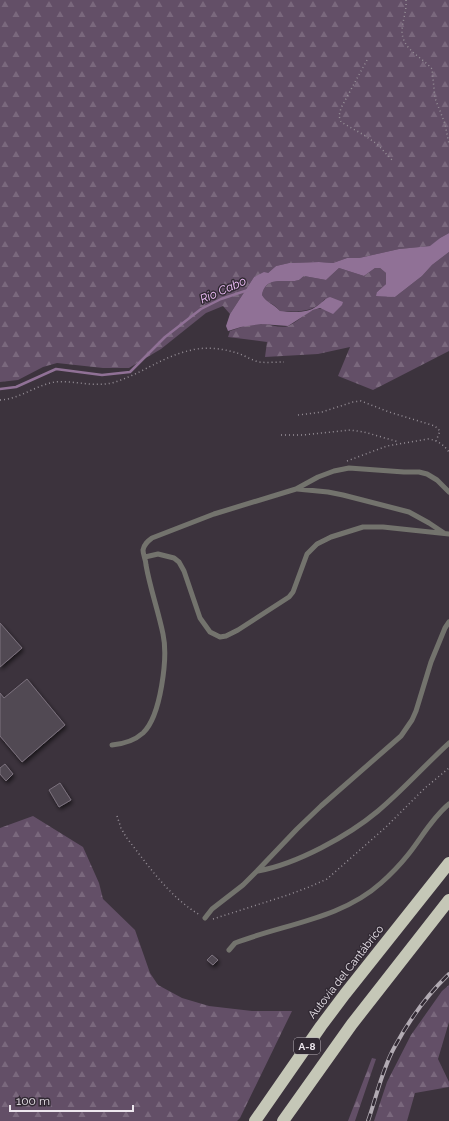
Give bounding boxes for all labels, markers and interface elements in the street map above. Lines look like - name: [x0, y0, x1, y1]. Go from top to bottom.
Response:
- water label: Río Cabo: [198, 274, 248, 306]
- street label: Autovía del Cantábrico: [306, 922, 387, 1021]
- road number: A-8: [294, 1038, 320, 1054]
- scale bar: [10, 1087, 133, 1113]
- text: 100 m: [16, 1094, 50, 1108]

